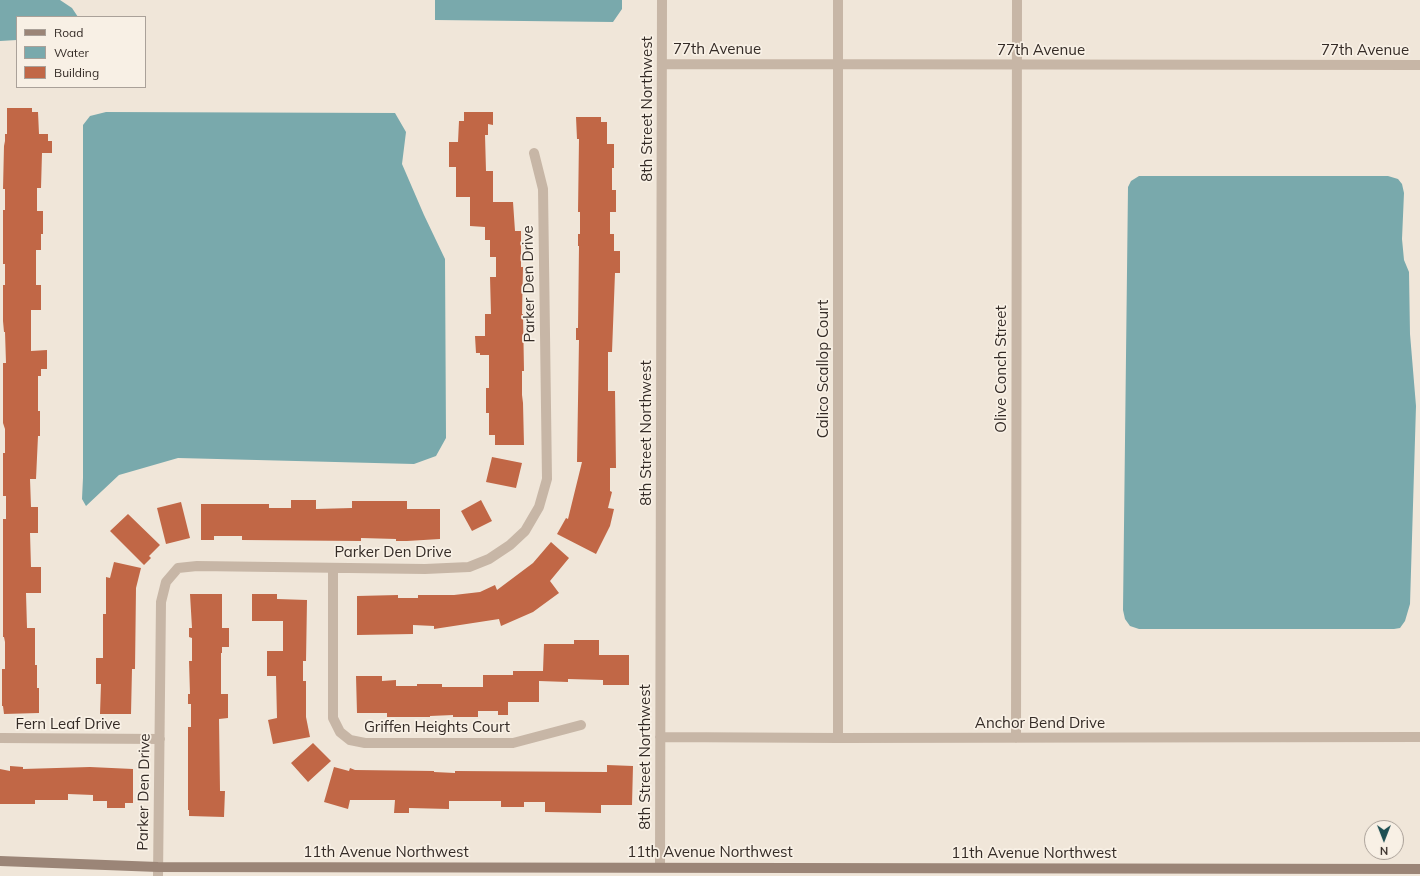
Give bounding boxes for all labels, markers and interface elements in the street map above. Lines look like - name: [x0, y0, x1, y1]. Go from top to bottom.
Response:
- legend: [16, 16, 146, 88]
- text: Road: [54, 25, 83, 40]
- street label: 8th Street Northwest: [638, 36, 656, 182]
- street label: 77th Avenue: [673, 40, 761, 58]
- street label: 77th Avenue: [997, 41, 1085, 59]
- street label: 77th Avenue: [1321, 41, 1409, 59]
- text: Water: [54, 45, 89, 60]
- text: Building: [54, 65, 99, 80]
- street label: Parker Den Drive: [519, 225, 539, 343]
- street label: Calico Scallop Court: [814, 300, 832, 438]
- street label: Olive Conch Street: [992, 305, 1010, 433]
- street label: 8th Street Northwest: [637, 360, 655, 506]
- street label: Parker Den Drive: [334, 543, 452, 561]
- street label: 8th Street Northwest: [636, 684, 654, 830]
- street label: Anchor Bend Drive: [975, 714, 1105, 732]
- street label: Fern Leaf Drive: [16, 715, 120, 733]
- street label: Griffen Heights Court: [364, 718, 510, 736]
- street label: Parker Den Drive: [134, 733, 154, 851]
- north arrow: [1364, 820, 1404, 860]
- street label: 11th Avenue Northwest: [303, 843, 469, 861]
- street label: 11th Avenue Northwest: [627, 843, 793, 861]
- street label: 11th Avenue Northwest: [951, 844, 1117, 862]
- text: N: [1380, 844, 1388, 858]

